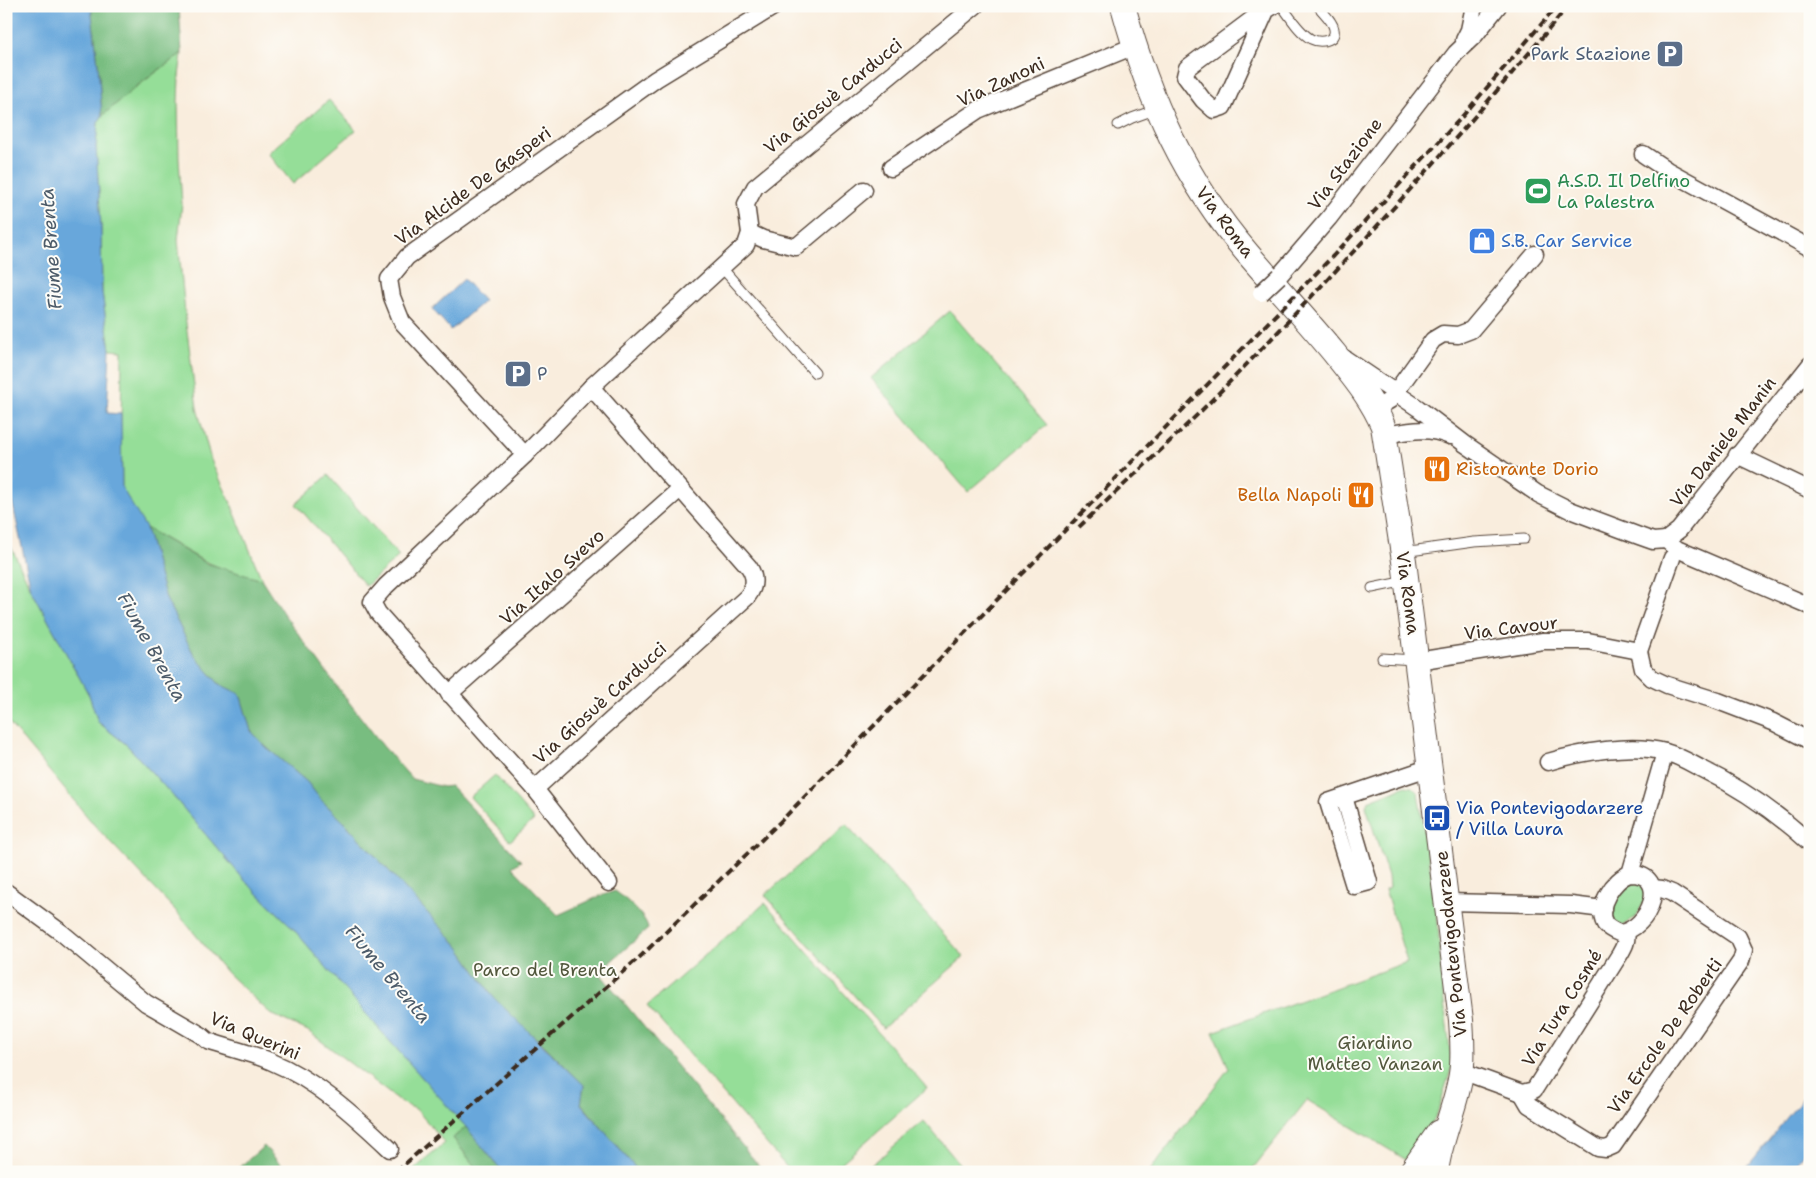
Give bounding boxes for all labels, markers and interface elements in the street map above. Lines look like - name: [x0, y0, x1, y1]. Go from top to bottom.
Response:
- street label: Via Giosuè Carducci: [759, 33, 907, 159]
- parking icon: Park Stazione: [1655, 39, 1685, 69]
- place label: Park Stazione: [1531, 42, 1651, 66]
- street label: Via Zanoni: [953, 51, 1049, 113]
- street label: Via Stazione: [1302, 113, 1388, 215]
- street label: Via Alcide De Gasperi: [390, 121, 556, 251]
- place label: A.S.D. Il Delfino La Palestra: [1557, 169, 1690, 214]
- sports icon: A.S.D. Il Delfino La Palestra: [1523, 176, 1553, 206]
- street label: Via Roma: [1190, 181, 1260, 263]
- water label: Fiume Brenta: [34, 187, 68, 311]
- shop icon: S.B. Car Service: [1467, 226, 1497, 256]
- place label: S.B. Car Service: [1501, 229, 1632, 253]
- parking icon: P: [503, 359, 533, 389]
- place label: P: [537, 362, 547, 386]
- street label: Via Daniele Manin: [1664, 372, 1782, 512]
- restaurant icon: Ristorante Dorio: [1422, 454, 1452, 484]
- place label: Ristorante Dorio: [1456, 457, 1599, 481]
- restaurant icon: Bella Napoli: [1346, 480, 1376, 510]
- place label: Bella Napoli: [1237, 483, 1342, 507]
- street label: Via Italo Svevo: [494, 523, 610, 631]
- street label: Via Roma: [1390, 550, 1426, 636]
- water label: Fiume Brenta: [112, 588, 192, 706]
- street label: Via Cavour: [1462, 610, 1560, 646]
- street label: Via Giosuè Carducci: [528, 637, 672, 769]
- place label: Via Pontevigodarzere / Villa Laura: [1456, 796, 1643, 841]
- bus stop icon: Via Pontevigodarzere / Villa Laura: [1422, 803, 1452, 833]
- street label: Via Pontevigodarzere: [1429, 850, 1473, 1038]
- water label: Fiume Brenta: [339, 919, 437, 1029]
- street label: Via Tura Cosmé: [1516, 945, 1608, 1071]
- street label: Via Ercole De Roberti: [1602, 953, 1728, 1119]
- park label: Parco del Brenta: [473, 958, 617, 982]
- street label: Via Querini: [206, 1006, 304, 1066]
- park label: Giardino Matteo Vanzan: [1307, 1031, 1443, 1076]

